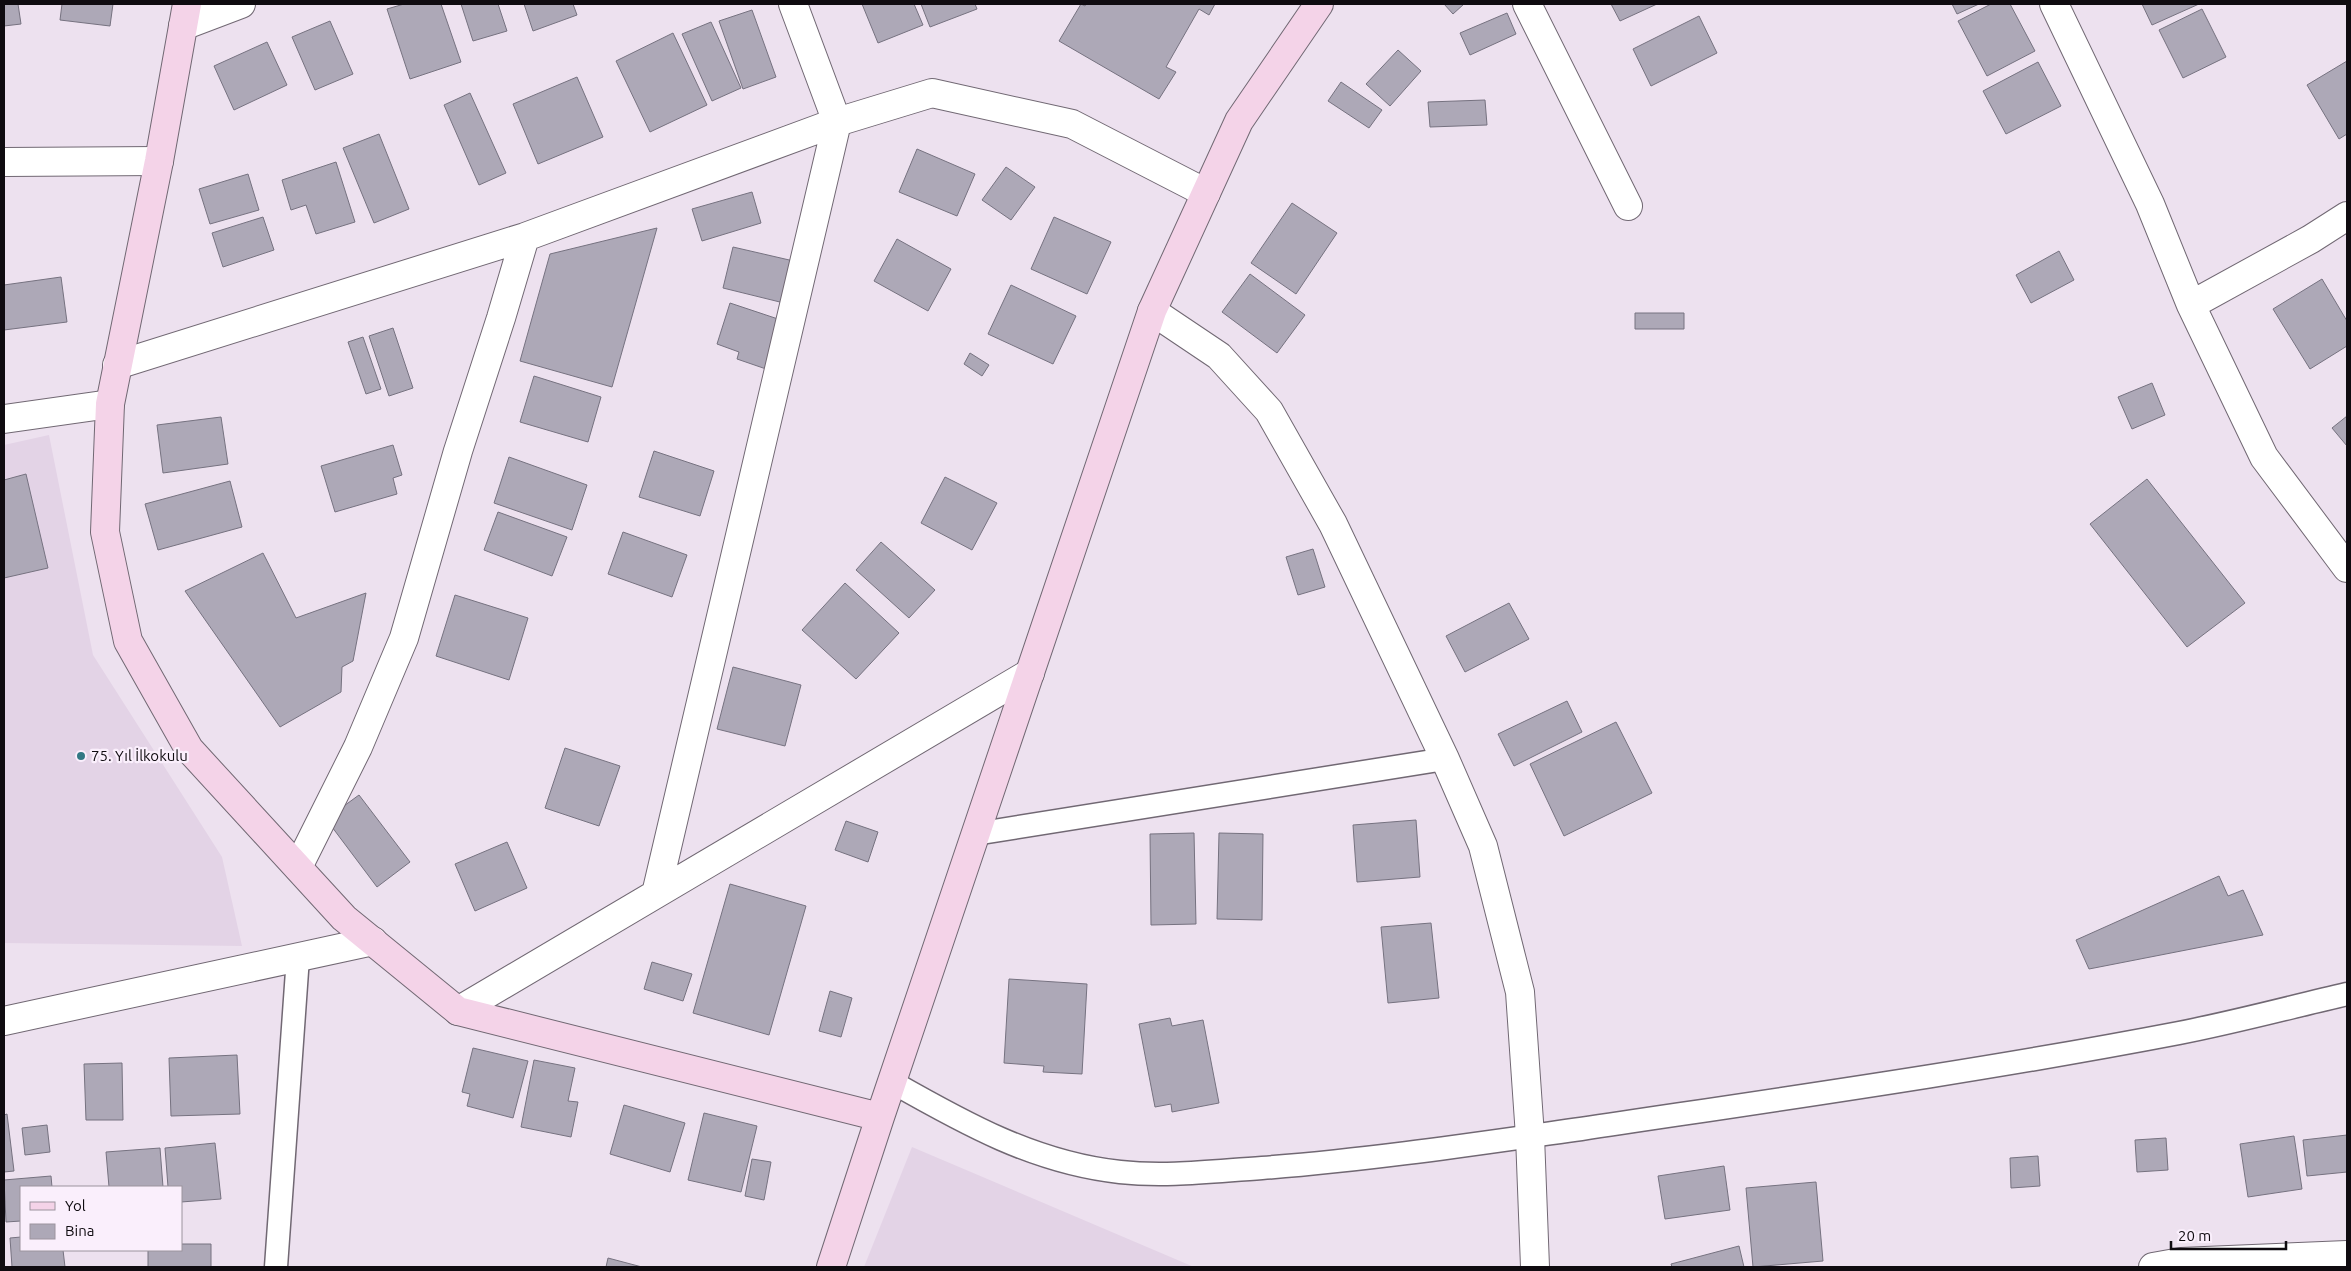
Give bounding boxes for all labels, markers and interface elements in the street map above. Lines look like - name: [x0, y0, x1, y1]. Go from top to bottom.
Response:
- place label: 75. Yıl İlkokulu: [91, 747, 188, 764]
- marker: 75. Yıl İlkokulu: [75, 750, 87, 762]
- legend: [20, 1186, 182, 1251]
- text: Yol: [65, 1197, 86, 1214]
- scale bar: [2171, 1218, 2286, 1250]
- text: Bina: [65, 1222, 94, 1239]
- text: 20 m: [2178, 1227, 2211, 1244]

